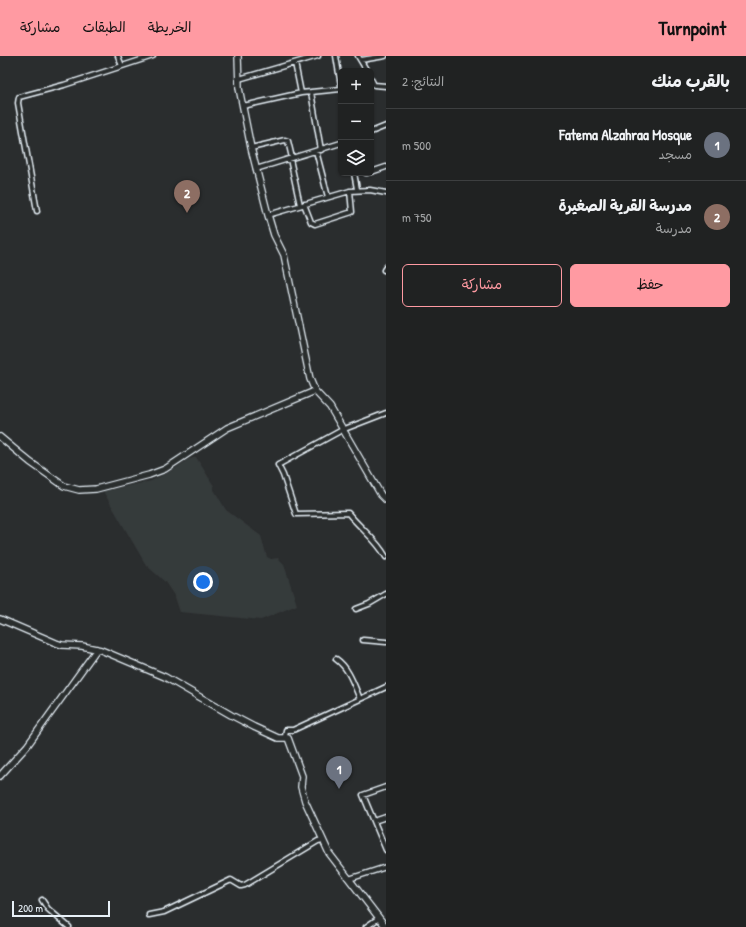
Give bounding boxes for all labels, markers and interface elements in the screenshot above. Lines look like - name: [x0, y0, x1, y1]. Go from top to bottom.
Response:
- text: Turnpoint: [658, 15, 726, 41]
- text: مشاركة: [20, 17, 60, 36]
- text: الطبقات: [82, 17, 126, 36]
- text: الخريطة: [148, 17, 191, 36]
- map controls: [338, 68, 374, 176]
- button: +: [338, 68, 374, 104]
- text: بالقرب منك: [652, 69, 730, 92]
- text: النتائج: 2: [402, 72, 444, 90]
- button: −: [338, 104, 374, 140]
- text: Fatema Alzahraa Mosque: [559, 124, 692, 145]
- text: 500 m: [402, 136, 431, 154]
- text: 1: [715, 136, 719, 154]
- button: layers: [338, 140, 374, 176]
- text: مسجد: [659, 145, 692, 163]
- pin: 2: [174, 180, 200, 213]
- text: مدرسة القرية الصغيرة: [559, 195, 692, 216]
- text: 750 m: [402, 208, 432, 226]
- text: 2: [714, 208, 720, 226]
- text: مدرسة: [656, 219, 692, 237]
- button: مشاركة: [402, 264, 562, 307]
- button: حفظ: [570, 264, 730, 307]
- your location: [193, 572, 213, 592]
- pin: 1: [326, 756, 352, 789]
- scale bar: [12, 899, 110, 918]
- text: 200 m: [18, 901, 43, 915]

